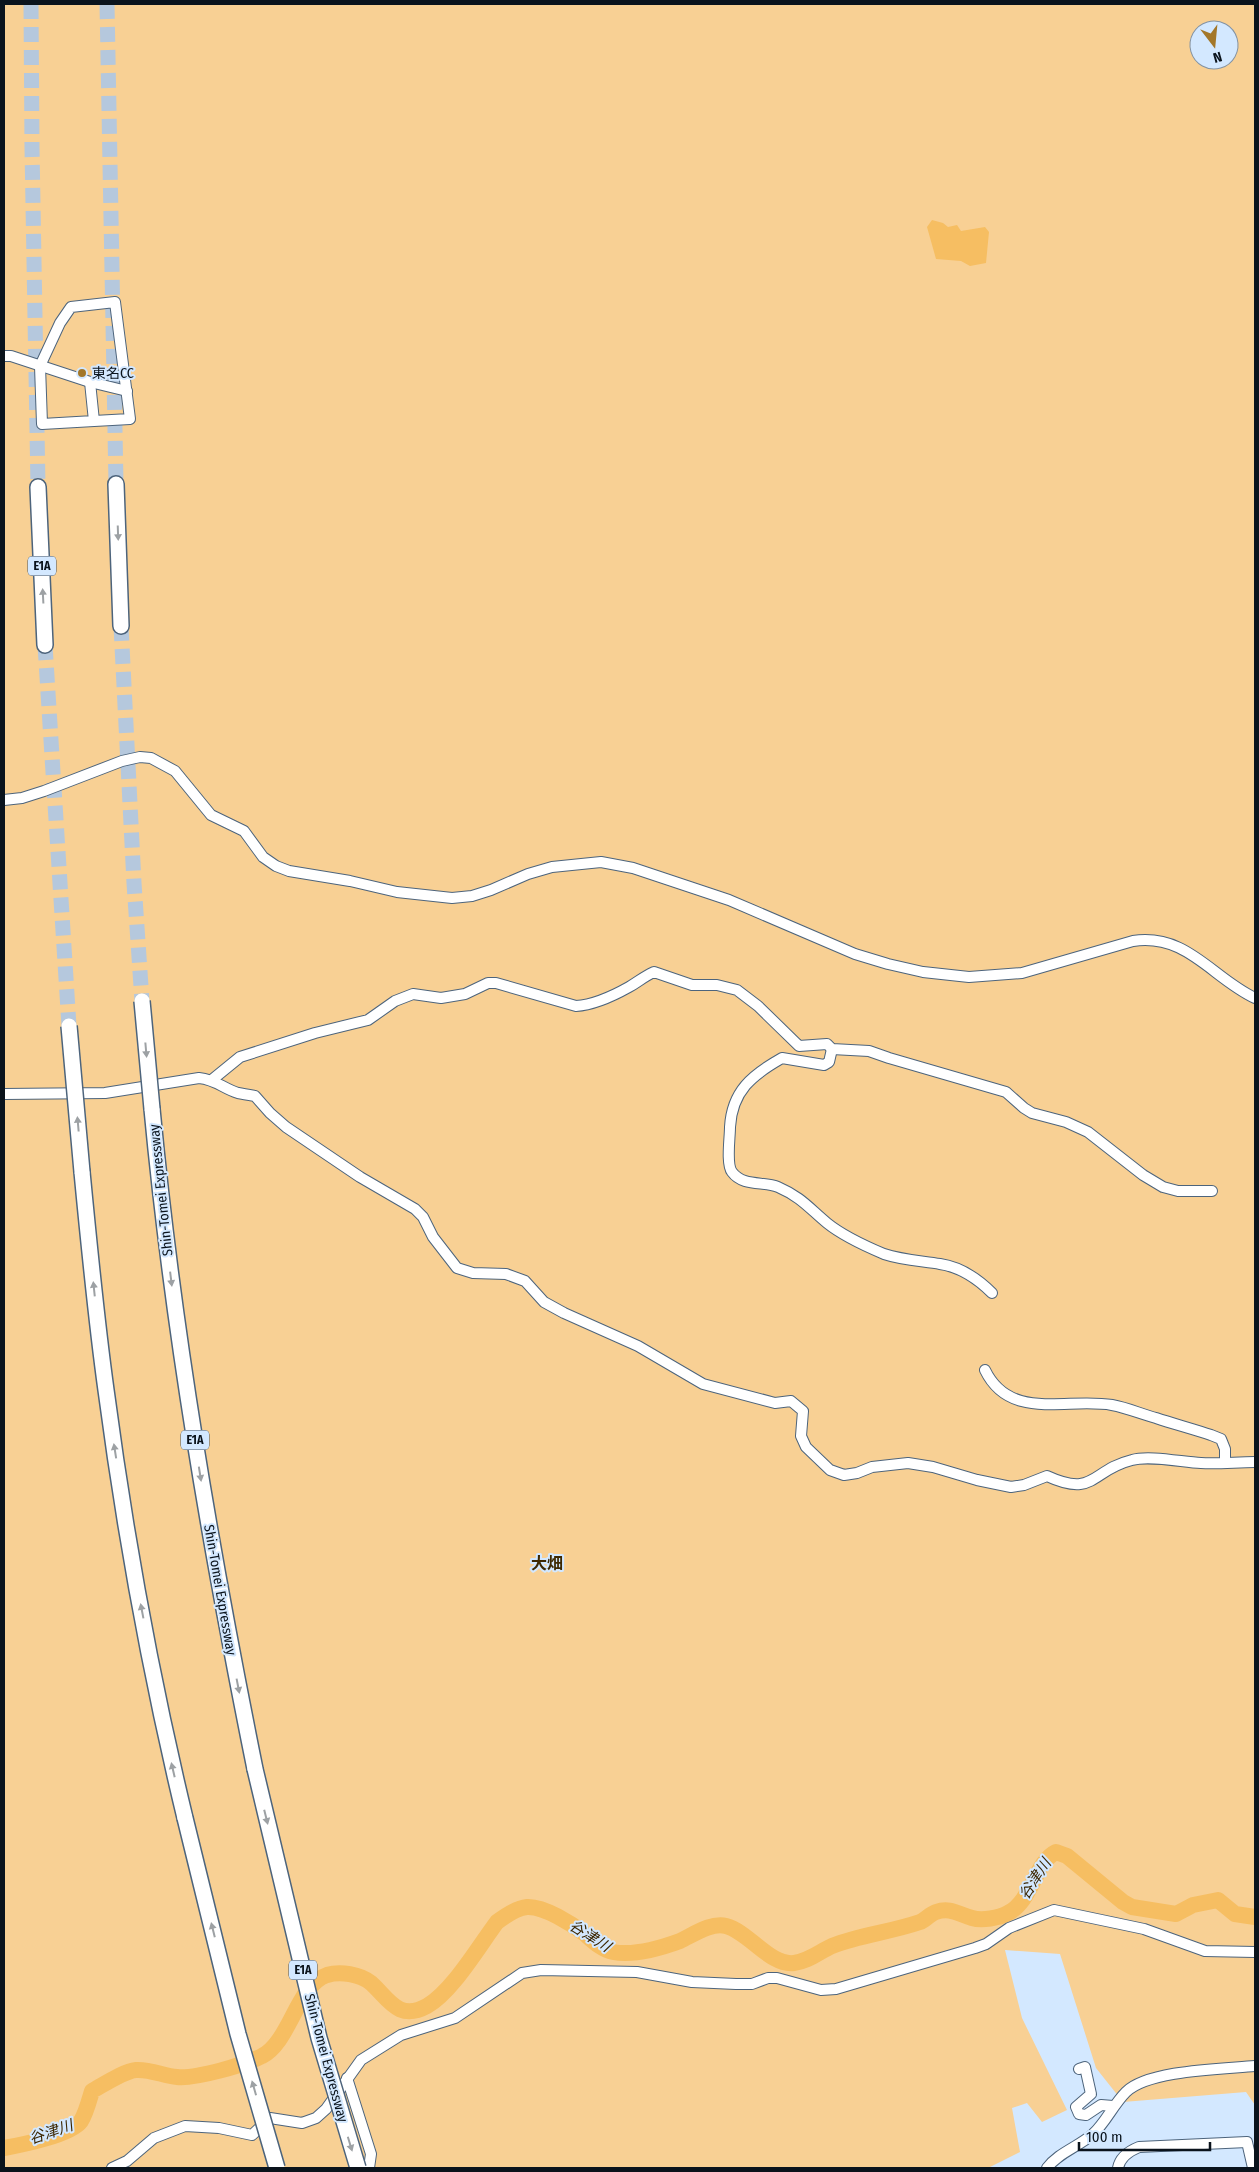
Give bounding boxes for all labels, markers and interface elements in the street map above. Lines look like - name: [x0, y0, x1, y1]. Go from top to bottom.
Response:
- north arrow: [1189, 20, 1239, 70]
- text: N: [1211, 48, 1224, 66]
- place label: 東名CC: [92, 365, 134, 382]
- marker: 東名CC: [76, 367, 88, 379]
- one-way arrow: [114, 525, 122, 541]
- road number: E1A: [28, 556, 56, 576]
- one-way arrow: [39, 588, 47, 604]
- one-way arrow: [143, 1042, 151, 1058]
- one-way arrow: [74, 1115, 82, 1131]
- street label: Shin-Tomei Expressway: [146, 1123, 176, 1257]
- one-way arrow: [167, 1271, 175, 1287]
- one-way arrow: [90, 1281, 98, 1297]
- road number: E1A: [181, 1430, 209, 1450]
- one-way arrow: [111, 1442, 119, 1458]
- one-way arrow: [196, 1467, 204, 1483]
- street label: Shin-Tomei Expressway: [200, 1523, 240, 1657]
- district label: 大畑: [531, 1554, 563, 1573]
- one-way arrow: [137, 1602, 145, 1618]
- one-way arrow: [234, 1678, 242, 1693]
- one-way arrow: [169, 1763, 177, 1778]
- one-way arrow: [262, 1809, 270, 1824]
- water label: 谷津川: [1015, 1854, 1056, 1903]
- water label: 谷津川: [566, 1916, 616, 1957]
- one-way arrow: [209, 1923, 217, 1938]
- road number: E1A: [289, 1960, 317, 1980]
- street label: Shin-Tomei Expressway: [301, 1992, 352, 2125]
- one-way arrow: [249, 2080, 257, 2095]
- water label: 谷津川: [27, 2116, 77, 2148]
- scale bar: [1079, 2120, 1210, 2152]
- text: 100 m: [1086, 2128, 1123, 2146]
- one-way arrow: [346, 2136, 354, 2151]

